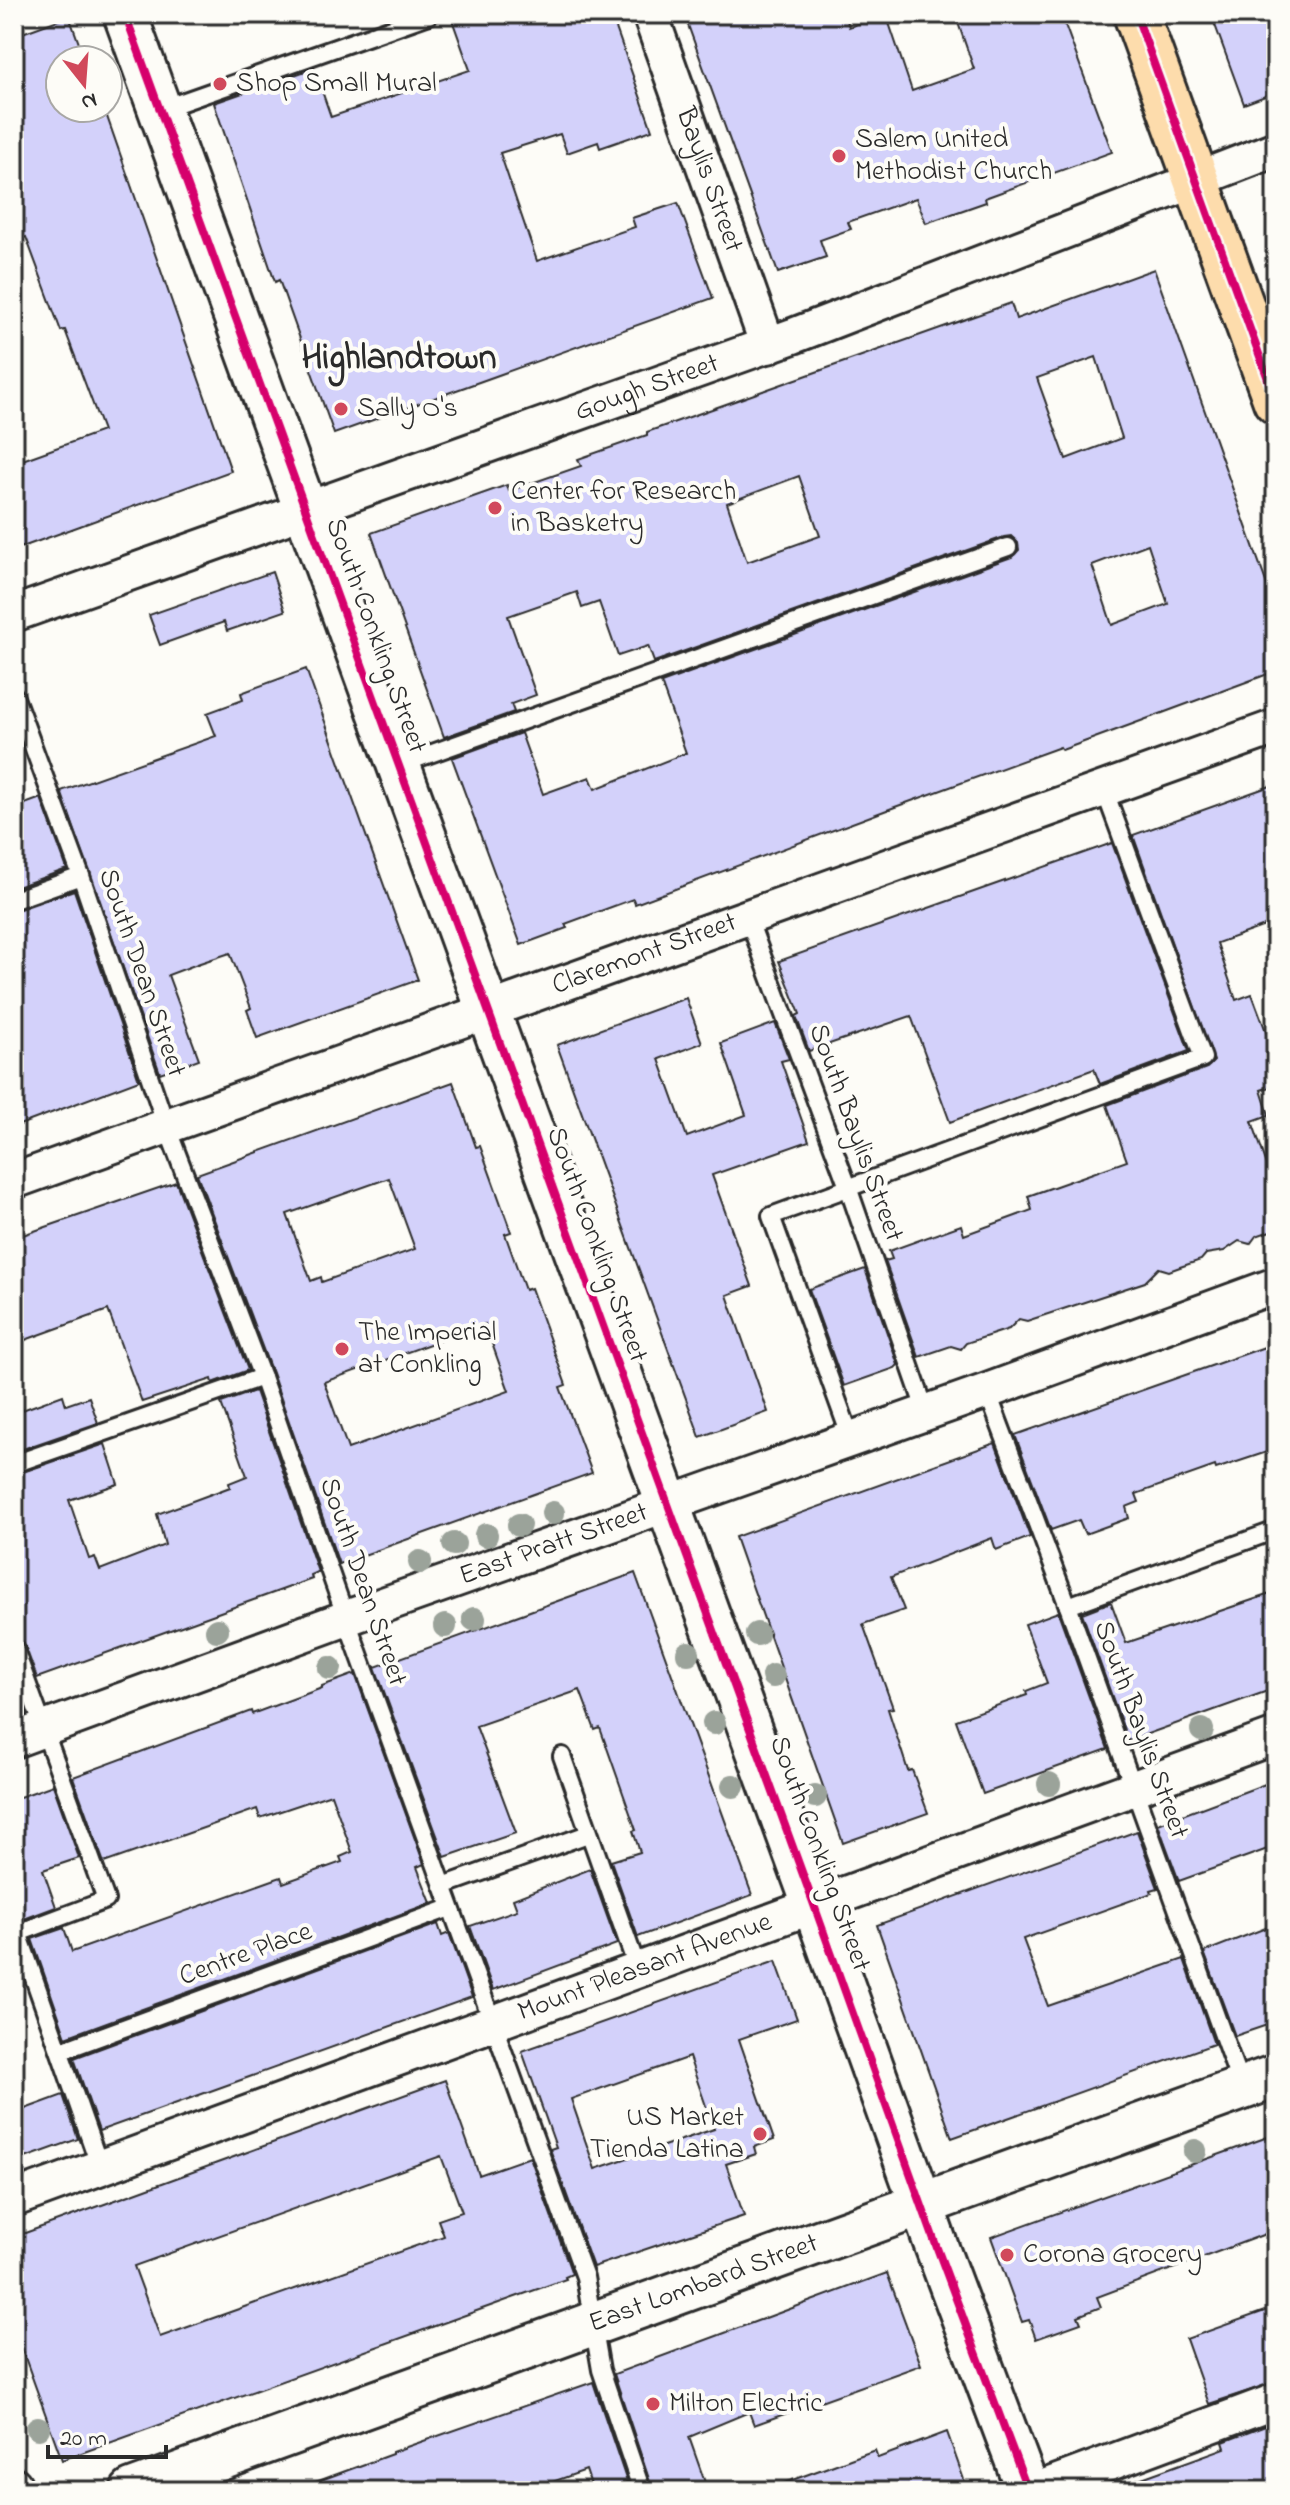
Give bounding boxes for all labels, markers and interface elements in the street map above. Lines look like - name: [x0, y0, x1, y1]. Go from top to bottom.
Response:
- north arrow: [44, 44, 124, 124]
- place label: Shop Small Mural: [236, 64, 437, 105]
- marker: Shop Small Mural: [211, 75, 229, 93]
- text: N: [77, 83, 101, 118]
- street label: Baylis Street: [664, 101, 754, 258]
- place label: Salem United Methodist Church: [855, 120, 1052, 193]
- marker: Salem United Methodist Church: [830, 147, 848, 165]
- district label: Highlandtown: [302, 333, 496, 387]
- street label: Gough Street: [569, 344, 725, 433]
- place label: Sally O's: [357, 389, 458, 430]
- marker: Sally O's: [332, 400, 350, 418]
- place label: Center for Research in Basketry: [511, 472, 736, 545]
- marker: Center for Research in Basketry: [486, 499, 504, 517]
- street label: South Conkling Street: [313, 513, 437, 759]
- street label: South Dean Street: [86, 863, 196, 1083]
- street label: Claremont Street: [546, 902, 742, 1006]
- street label: South Baylis Street: [797, 1018, 913, 1248]
- street label: South Conkling Street: [534, 1122, 658, 1368]
- place label: The Imperial at Conkling: [358, 1313, 497, 1386]
- marker: The Imperial at Conkling: [333, 1340, 351, 1358]
- street label: South Dean Street: [307, 1472, 417, 1692]
- street label: East Pratt Street: [454, 1492, 654, 1597]
- street label: South Baylis Street: [1082, 1615, 1198, 1845]
- street label: South Conkling Street: [757, 1731, 881, 1977]
- street label: Mount Pleasant Avenue: [512, 1902, 778, 2033]
- street label: Centre Place: [174, 1912, 319, 1998]
- place label: US Market Tienda Latina: [590, 2098, 744, 2171]
- marker: US Market Tienda Latina: [751, 2125, 769, 2143]
- street label: East Lombard Street: [583, 2223, 824, 2344]
- place label: Corona Grocery: [1023, 2235, 1202, 2276]
- marker: Corona Grocery: [998, 2246, 1016, 2264]
- place label: Milton Electric: [669, 2384, 823, 2425]
- marker: Milton Electric: [644, 2395, 662, 2413]
- scale bar: [48, 2409, 166, 2459]
- text: 20 m: [60, 2422, 107, 2457]

